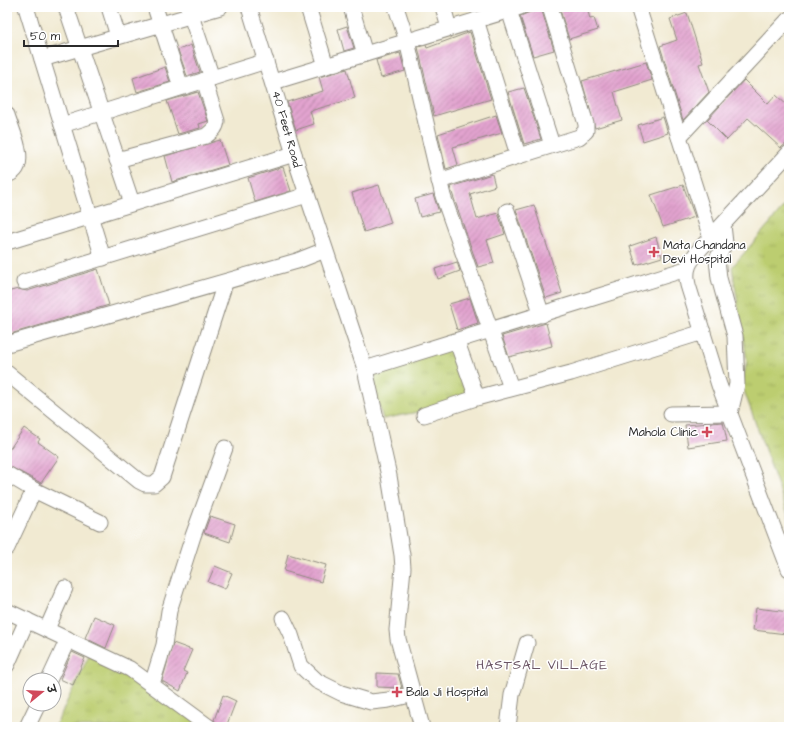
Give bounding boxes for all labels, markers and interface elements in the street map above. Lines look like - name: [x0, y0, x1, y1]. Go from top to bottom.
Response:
- scale bar: [24, 22, 118, 48]
- text: 50 m: [30, 28, 61, 45]
- street label: 40 Feet Road: [267, 89, 306, 169]
- place label: Mata Chandana Devi Hospital: [663, 237, 746, 268]
- marker: Mata Chandana Devi Hospital: [648, 246, 660, 258]
- place label: Mahola Clinic: [629, 424, 698, 441]
- marker: Mahola Clinic: [701, 426, 713, 438]
- district label: HASTSAL VILLAGE: [476, 656, 608, 674]
- north arrow: [22, 672, 62, 712]
- text: उ: [42, 682, 60, 696]
- place label: Bala Ji Hospital: [406, 684, 488, 701]
- marker: Bala Ji Hospital: [391, 686, 403, 698]

